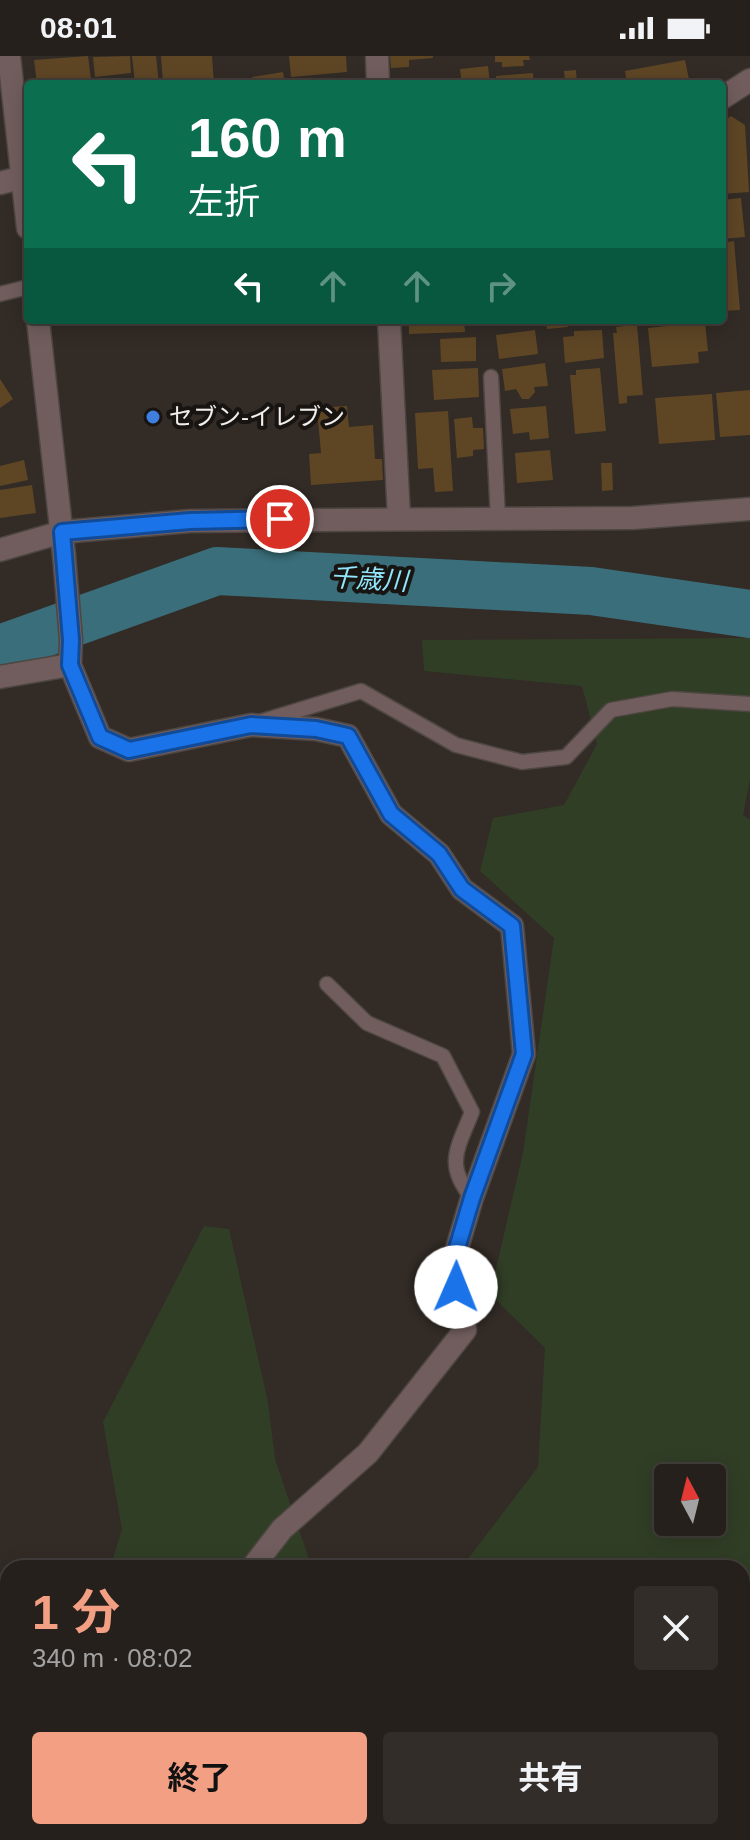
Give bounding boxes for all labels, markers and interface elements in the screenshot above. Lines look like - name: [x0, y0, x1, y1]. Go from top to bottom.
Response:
- text: 08:01: [40, 11, 117, 44]
- text: 160 m: [188, 106, 347, 169]
- icon: left: [56, 112, 160, 216]
- text: 左折: [188, 181, 260, 222]
- icon: left: [227, 264, 271, 308]
- icon: ahead: [311, 264, 355, 308]
- icon: ahead: [395, 264, 439, 308]
- icon: right: [479, 264, 523, 308]
- place label: セブン-イレブン: [169, 403, 345, 430]
- marker: セブン-イレブン: [144, 408, 162, 426]
- pin: [246, 485, 314, 553]
- icon: arrive: [258, 497, 302, 541]
- water label: 千歳川: [329, 562, 412, 596]
- position arrow: [414, 1245, 498, 1329]
- north arrow: [654, 1464, 726, 1536]
- map controls: [654, 1464, 726, 1536]
- text: 1 分: [32, 1586, 120, 1639]
- button: close: [634, 1586, 718, 1670]
- text: 340 m · 08:02: [32, 1643, 192, 1673]
- button: 終了: [32, 1732, 367, 1824]
- button: 共有: [383, 1732, 718, 1824]

